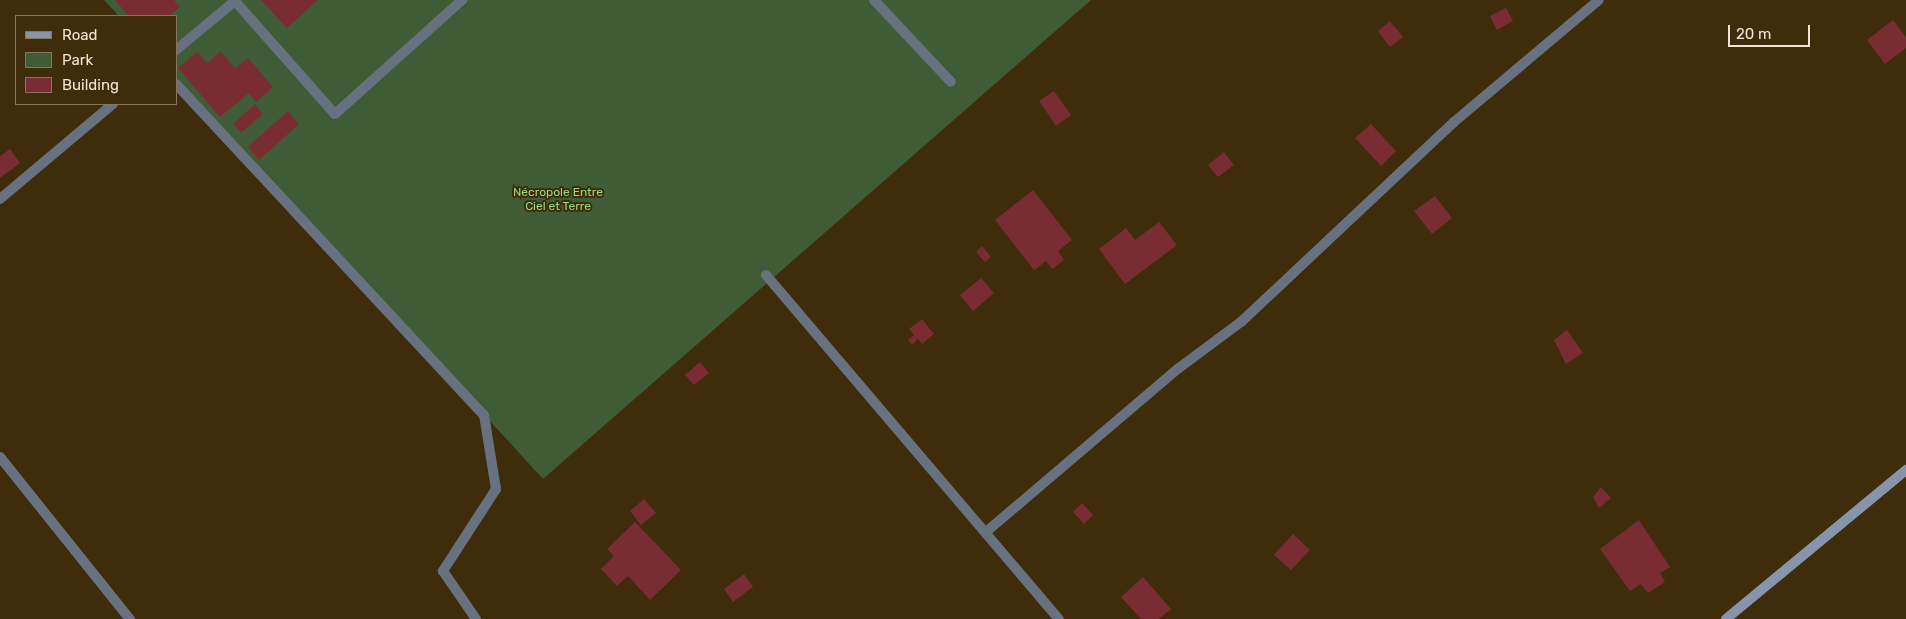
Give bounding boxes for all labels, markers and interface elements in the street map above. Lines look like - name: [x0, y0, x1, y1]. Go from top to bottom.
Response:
- legend: [15, 15, 178, 105]
- scale bar: [1731, 15, 1814, 47]
- text: 20 m: [1736, 25, 1771, 43]
- text: Road: [62, 26, 98, 44]
- text: Park: [62, 51, 93, 69]
- text: Building: [62, 76, 119, 94]
- park label: Nécropole Entre Ciel et Terre: [513, 186, 603, 214]

